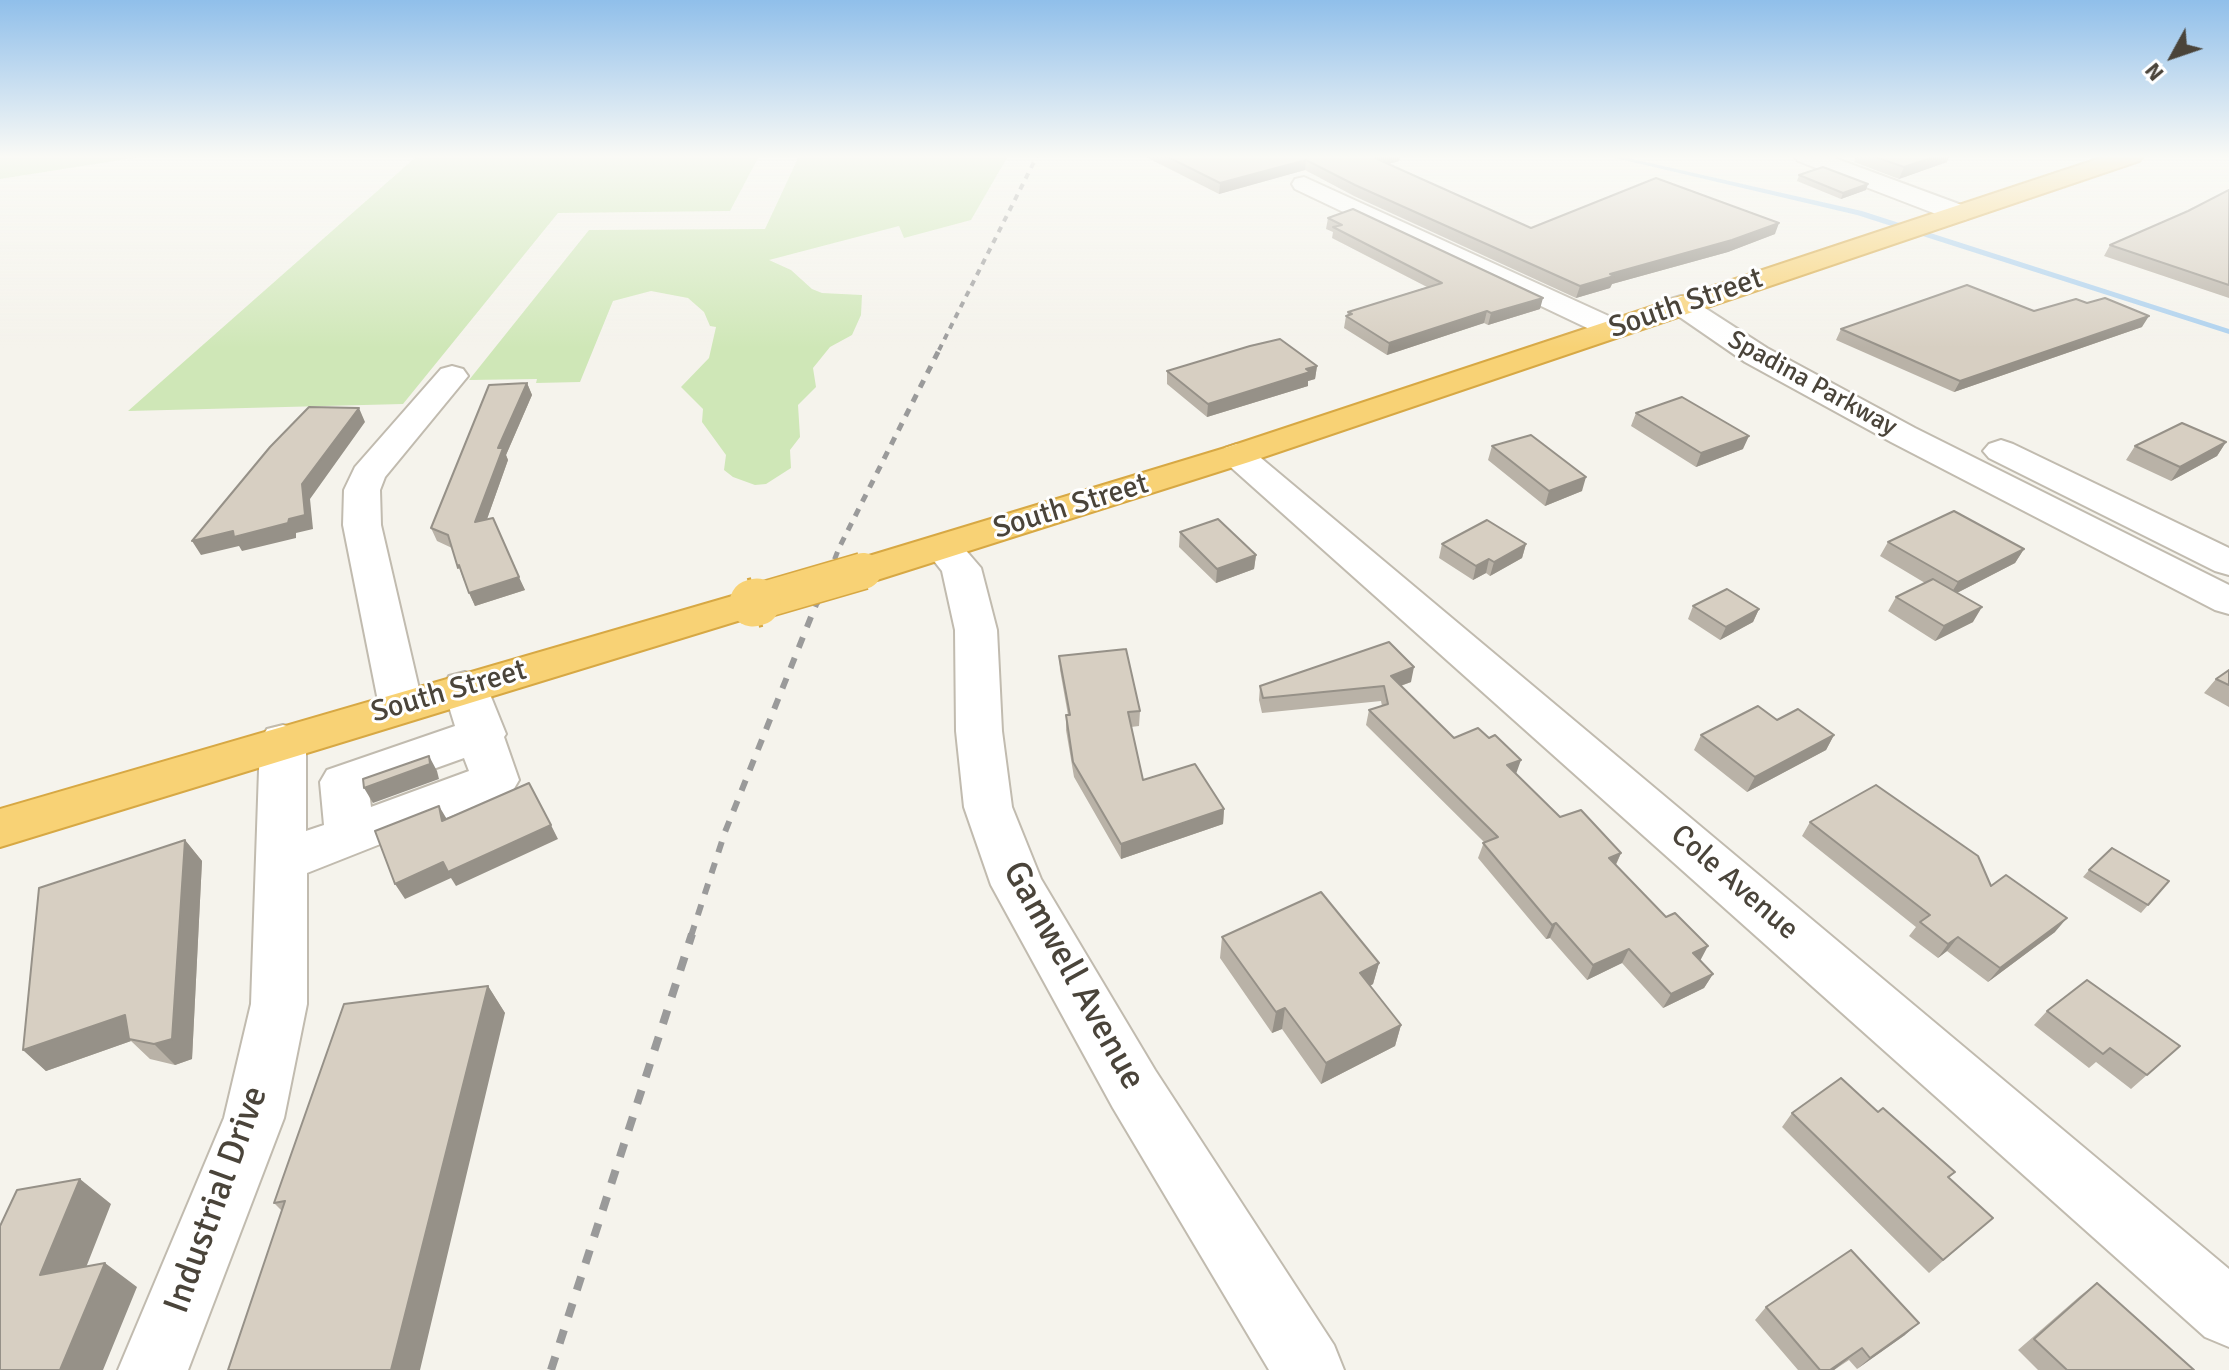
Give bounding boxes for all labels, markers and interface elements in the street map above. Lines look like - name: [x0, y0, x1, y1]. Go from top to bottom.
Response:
- north arrow: [2133, 16, 2213, 96]
- text: N: [2139, 57, 2169, 86]
- street label: South Street: [1604, 261, 1768, 347]
- street label: Spadina Parkway: [1722, 325, 1902, 443]
- street label: South Street: [989, 466, 1153, 548]
- street label: South Street: [367, 653, 531, 731]
- street label: Cole Avenue: [1663, 818, 1805, 948]
- street label: Gamwell Avenue: [992, 854, 1154, 1098]
- street label: Industrial Drive: [156, 1081, 278, 1319]

